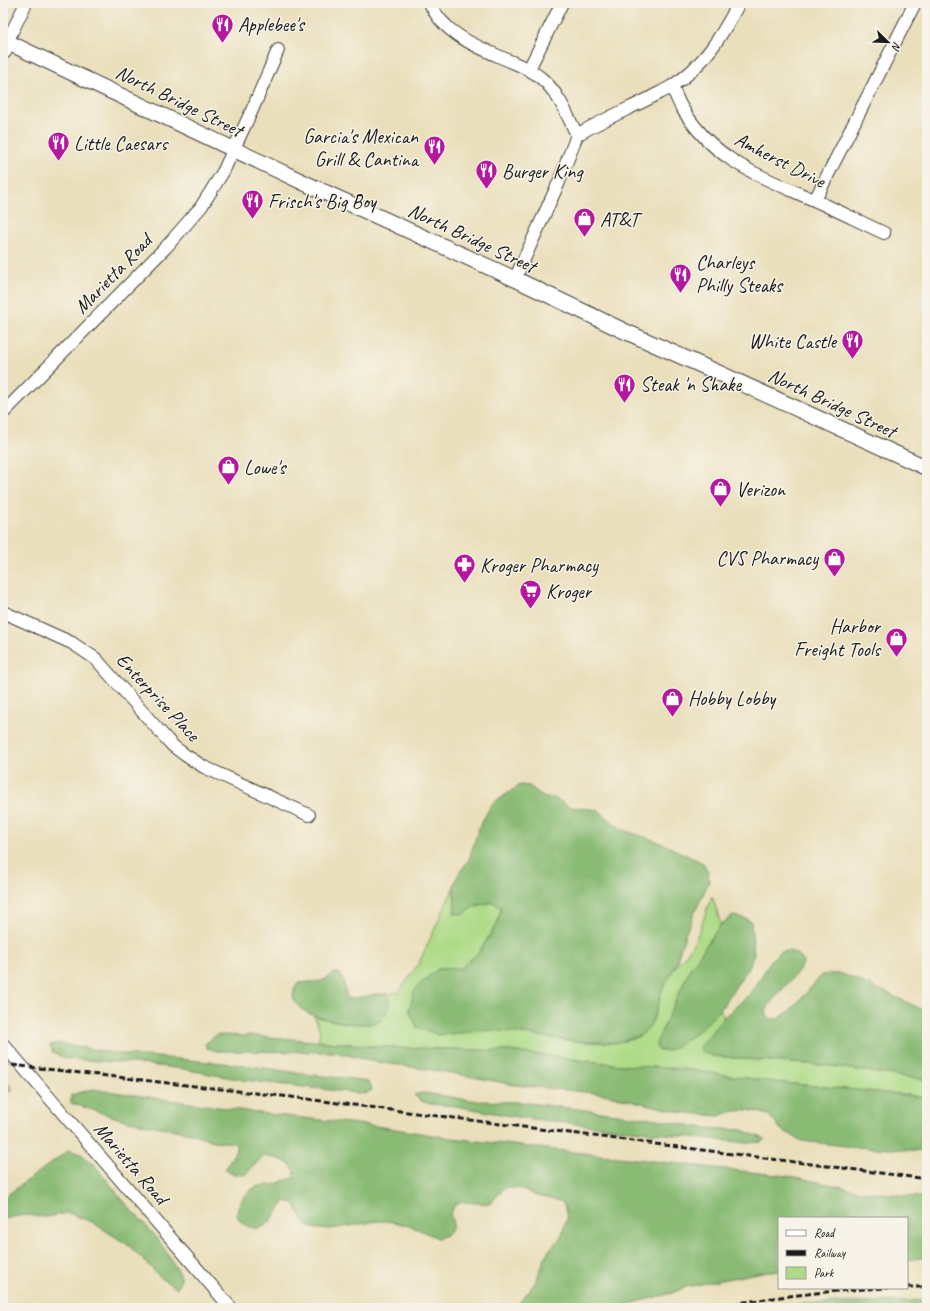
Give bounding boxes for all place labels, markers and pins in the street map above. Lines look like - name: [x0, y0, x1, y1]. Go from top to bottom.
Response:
- restaurant icon: Applebee's: [210, 11, 236, 44]
- place label: Applebee's: [238, 12, 306, 37]
- place label: Garcia's Mexican Grill & Cantina: [303, 124, 420, 172]
- restaurant icon: Little Caesars: [45, 130, 71, 163]
- place label: Little Caesars: [74, 131, 170, 156]
- restaurant icon: Garcia's Mexican Grill & Cantina: [421, 134, 447, 167]
- restaurant icon: Burger King: [473, 158, 499, 191]
- place label: Burger King: [502, 159, 584, 184]
- restaurant icon: Frisch's Big Boy: [240, 188, 266, 221]
- place label: Frisch's Big Boy: [268, 189, 378, 214]
- shop icon: AT&T: [572, 206, 598, 239]
- place label: AT&T: [600, 207, 642, 232]
- place label: Charleys Philly Steaks: [696, 250, 784, 298]
- restaurant icon: Charleys Philly Steaks: [667, 261, 693, 294]
- restaurant icon: White Castle: [839, 328, 865, 361]
- place label: White Castle: [749, 329, 837, 354]
- restaurant icon: Steak 'n Shake: [611, 371, 637, 404]
- place label: Steak 'n Shake: [640, 372, 742, 397]
- shop icon: Lowe's: [215, 454, 241, 487]
- place label: Lowe's: [244, 455, 288, 480]
- shop icon: Verizon: [708, 476, 734, 509]
- place label: Verizon: [736, 477, 786, 502]
- shop icon: CVS Pharmacy: [821, 545, 847, 578]
- place label: CVS Pharmacy: [717, 546, 819, 571]
- pharmacy icon: Kroger Pharmacy: [451, 552, 477, 585]
- place label: Kroger Pharmacy: [480, 553, 599, 578]
- supermarket icon: Kroger: [518, 578, 544, 611]
- place label: Kroger: [546, 579, 593, 604]
- place label: Harbor Freight Tools: [794, 614, 882, 662]
- shop icon: Harbor Freight Tools: [883, 625, 909, 658]
- shop icon: Hobby Lobby: [659, 685, 685, 718]
- place label: Hobby Lobby: [688, 686, 777, 711]

